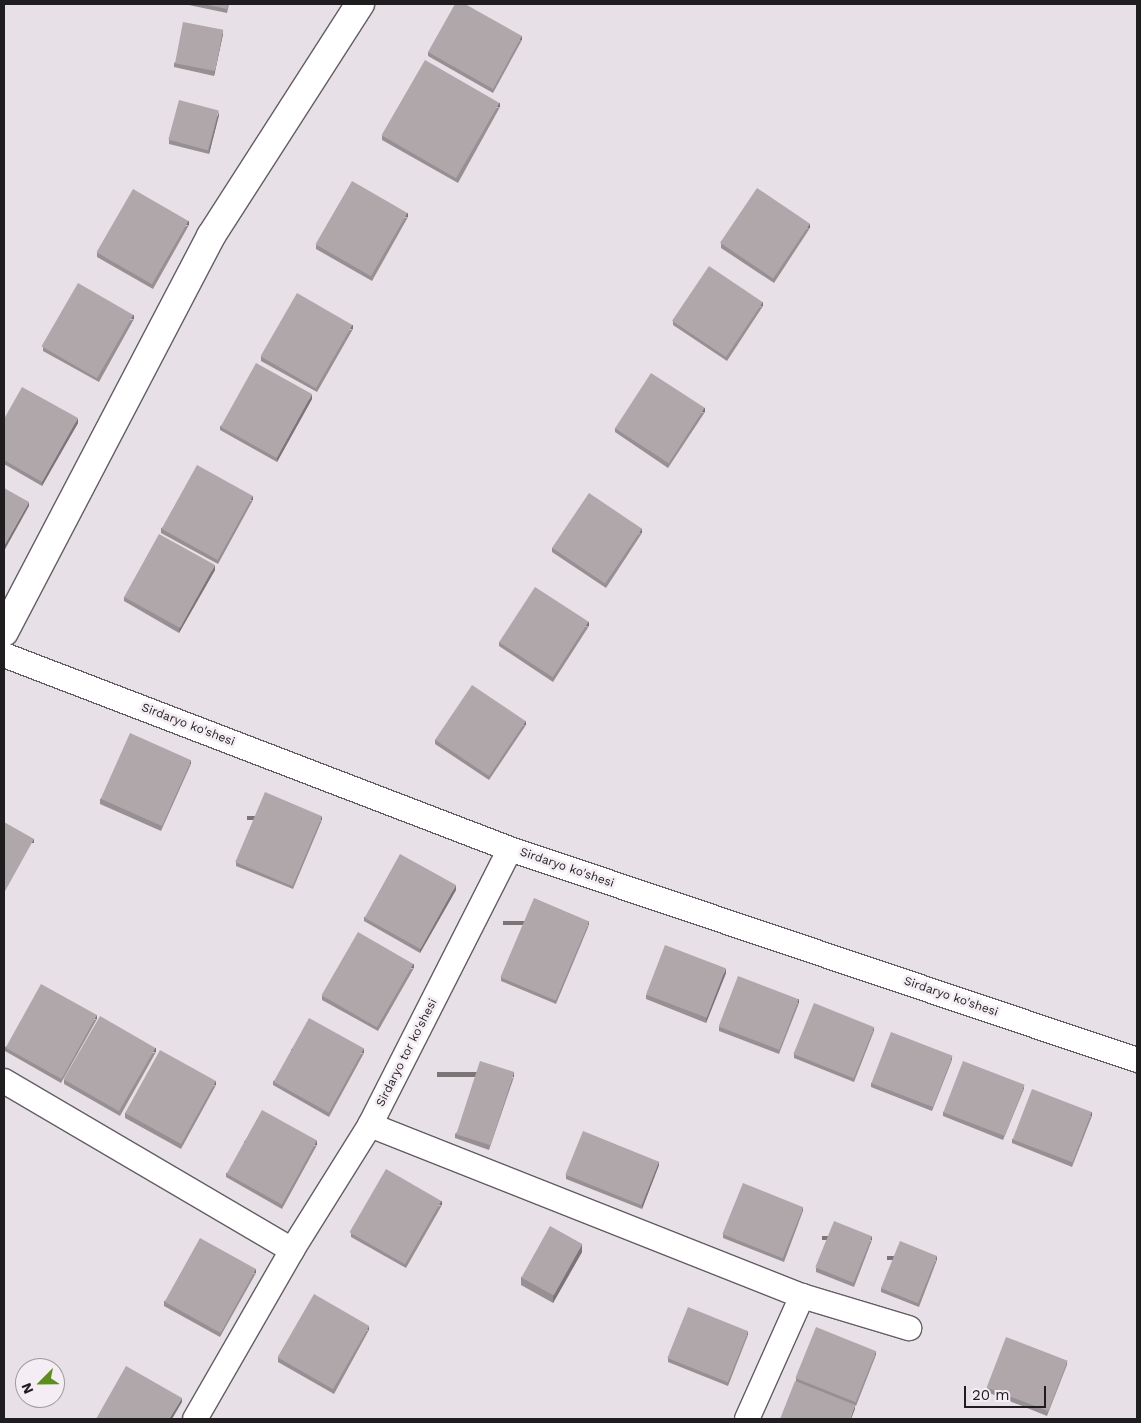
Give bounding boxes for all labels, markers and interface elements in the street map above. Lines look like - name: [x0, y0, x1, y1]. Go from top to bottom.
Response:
- street label: Sirdaryo ko'shesi: [139, 701, 237, 749]
- street label: Sirdaryo ko'shesi: [518, 845, 616, 891]
- street label: Sirdaryo ko'shesi: [902, 974, 1000, 1020]
- street label: Sirdaryo tor ko'shesi: [373, 996, 441, 1110]
- north arrow: [15, 1358, 65, 1408]
- scale bar: [966, 1376, 1048, 1408]
- text: N: [18, 1381, 37, 1396]
- text: 20 m: [972, 1386, 1010, 1404]

